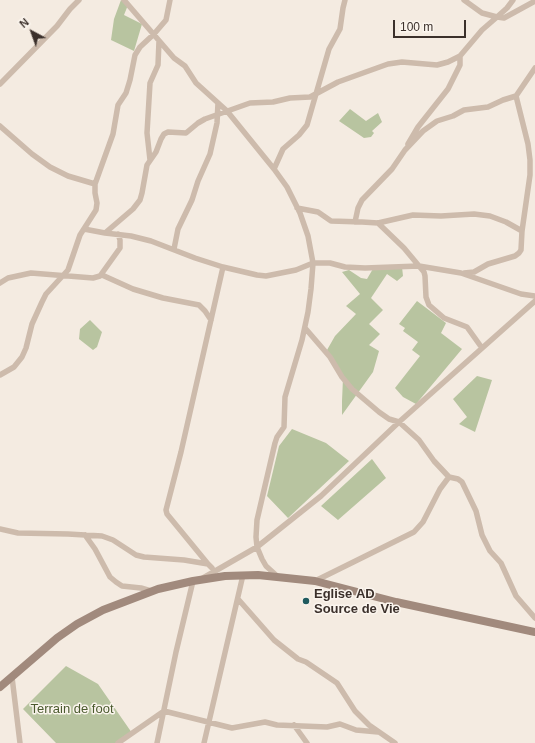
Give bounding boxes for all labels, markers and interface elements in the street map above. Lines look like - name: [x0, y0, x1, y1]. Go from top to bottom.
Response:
- north arrow: [12, 12, 52, 52]
- scale bar: [395, 12, 468, 38]
- text: N: [17, 16, 31, 30]
- text: 100 m: [400, 20, 433, 34]
- place label: Eglise AD Source de Vie: [314, 586, 400, 617]
- marker: Eglise AD Source de Vie: [301, 596, 311, 606]
- park label: Terrain de foot: [30, 701, 114, 717]

